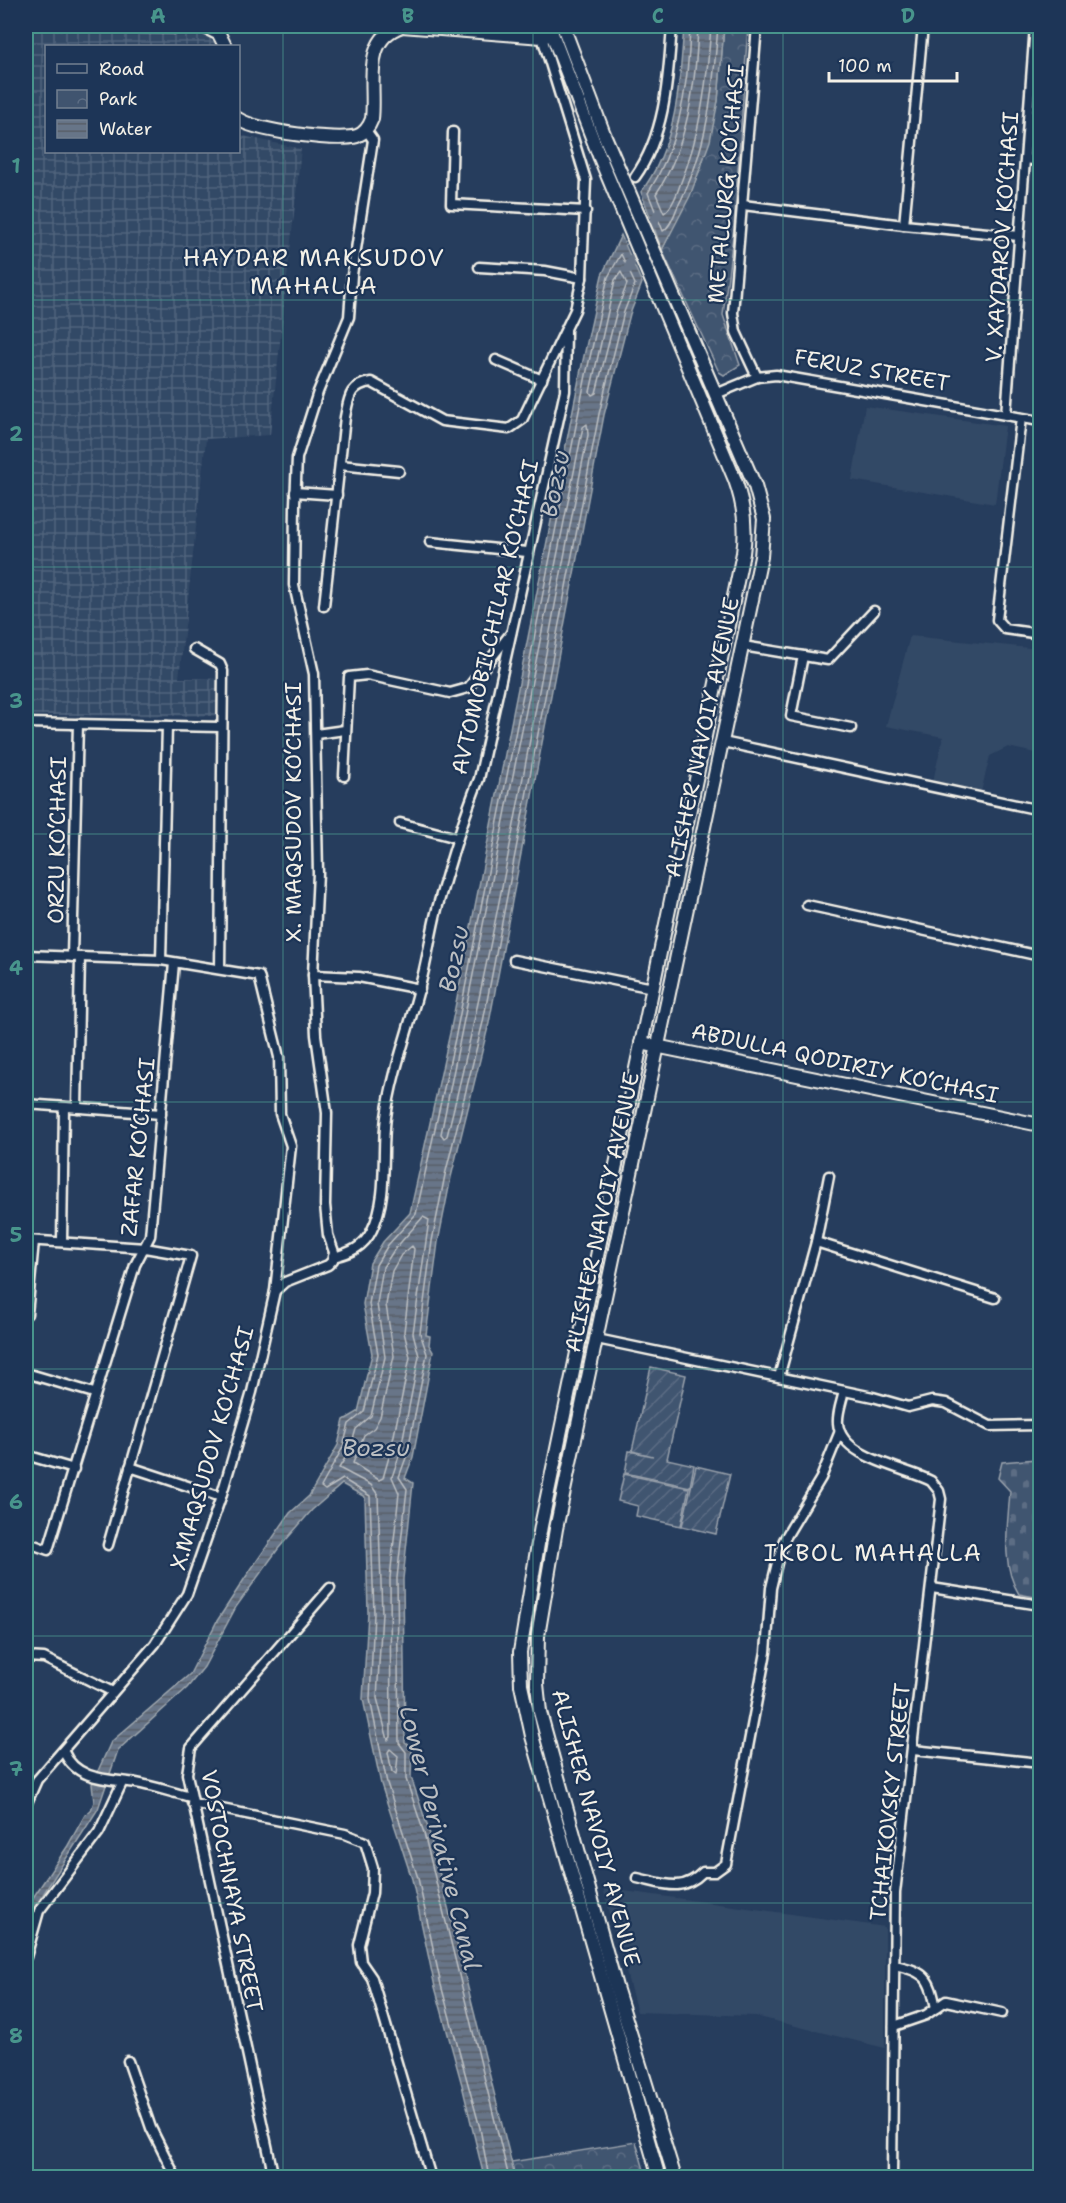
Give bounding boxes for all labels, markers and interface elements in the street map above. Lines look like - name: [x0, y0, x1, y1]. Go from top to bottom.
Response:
- text: A: [150, 3, 166, 29]
- text: B: [402, 3, 414, 29]
- text: C: [652, 3, 664, 29]
- text: D: [901, 3, 915, 29]
- legend: [45, 45, 240, 153]
- scale bar: [829, 45, 956, 83]
- text: 100 m: [838, 54, 892, 78]
- text: Road: [99, 57, 144, 81]
- street label: METALLURG KO‘CHASI: [701, 63, 751, 305]
- text: Park: [99, 87, 138, 111]
- street label: V. XAYDAROV KO‘CHASI: [979, 111, 1025, 363]
- text: Water: [99, 117, 152, 141]
- text: 1: [11, 153, 21, 179]
- district label: HAYDAR MAKSUDOV MAHALLA: [183, 242, 445, 302]
- street label: FERUZ STREET: [792, 342, 952, 398]
- text: 2: [9, 421, 23, 447]
- water label: Bozsu: [532, 447, 578, 521]
- street label: AVTOMOBILCHILAR KO‘CHASI: [445, 457, 545, 777]
- street label: ALISHER NAVOIY AVENUE: [658, 594, 746, 880]
- street label: X. MAQSUDOV KO‘CHASI: [279, 682, 308, 942]
- text: 3: [9, 688, 23, 714]
- street label: ORZU KO‘CHASI: [41, 756, 73, 924]
- water label: Bozsu: [431, 922, 477, 996]
- text: 4: [9, 955, 23, 981]
- street label: ABDULLA QODIRIY KO‘CHASI: [689, 1016, 1001, 1110]
- street label: ZAFAR KO‘CHASI: [114, 1056, 162, 1238]
- street label: ALISHER NAVOIY AVENUE: [558, 1069, 646, 1355]
- text: 5: [10, 1222, 22, 1248]
- street label: X.MAQSUDOV KO‘CHASI: [163, 1323, 261, 1573]
- water label: Bozsu: [342, 1432, 410, 1464]
- text: 6: [9, 1489, 23, 1515]
- district label: IKBOL MAHALLA: [764, 1537, 982, 1569]
- street label: TCHAIKOVSKY STREET: [863, 1681, 917, 1922]
- street label: ALISHER NAVOIY AVENUE: [545, 1686, 647, 1970]
- water label: Lower Derivative Canal: [392, 1702, 488, 1974]
- text: 7: [9, 1756, 23, 1782]
- street label: VOSTOCHNAYA STREET: [194, 1767, 270, 2015]
- text: 8: [9, 2023, 23, 2049]

